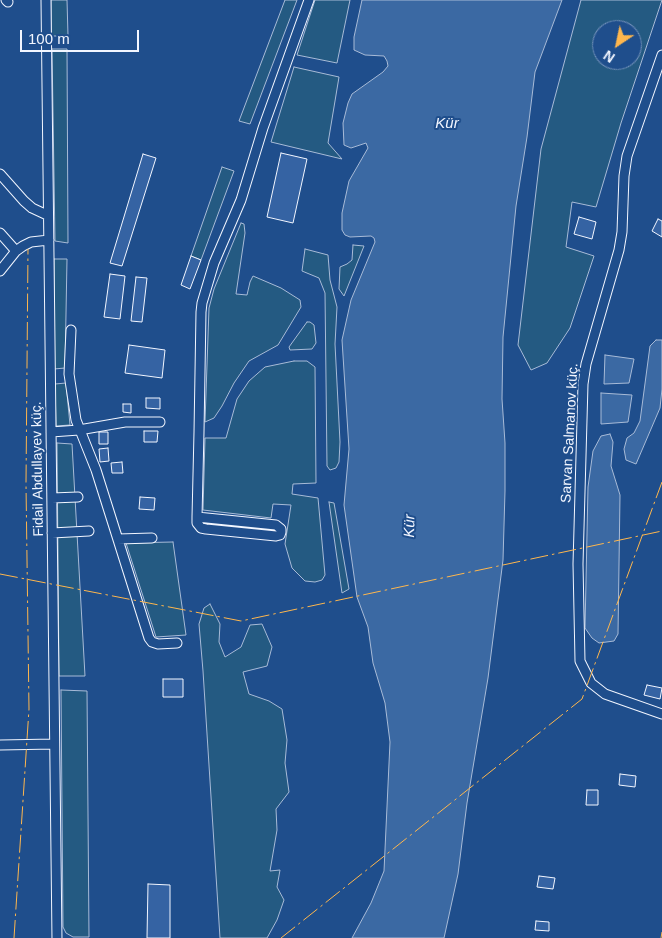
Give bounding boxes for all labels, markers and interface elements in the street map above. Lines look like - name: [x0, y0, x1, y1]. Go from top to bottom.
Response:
- scale bar: [22, 20, 141, 52]
- north arrow: [592, 20, 642, 70]
- text: 100 m: [28, 30, 70, 47]
- text: N: [601, 47, 618, 66]
- water label: Kür: [435, 115, 459, 133]
- street label: Sarvan Salmanov küç.: [558, 363, 582, 503]
- street label: Fidail Abdullayev küç.: [28, 401, 48, 537]
- water label: Kür: [401, 514, 419, 538]

